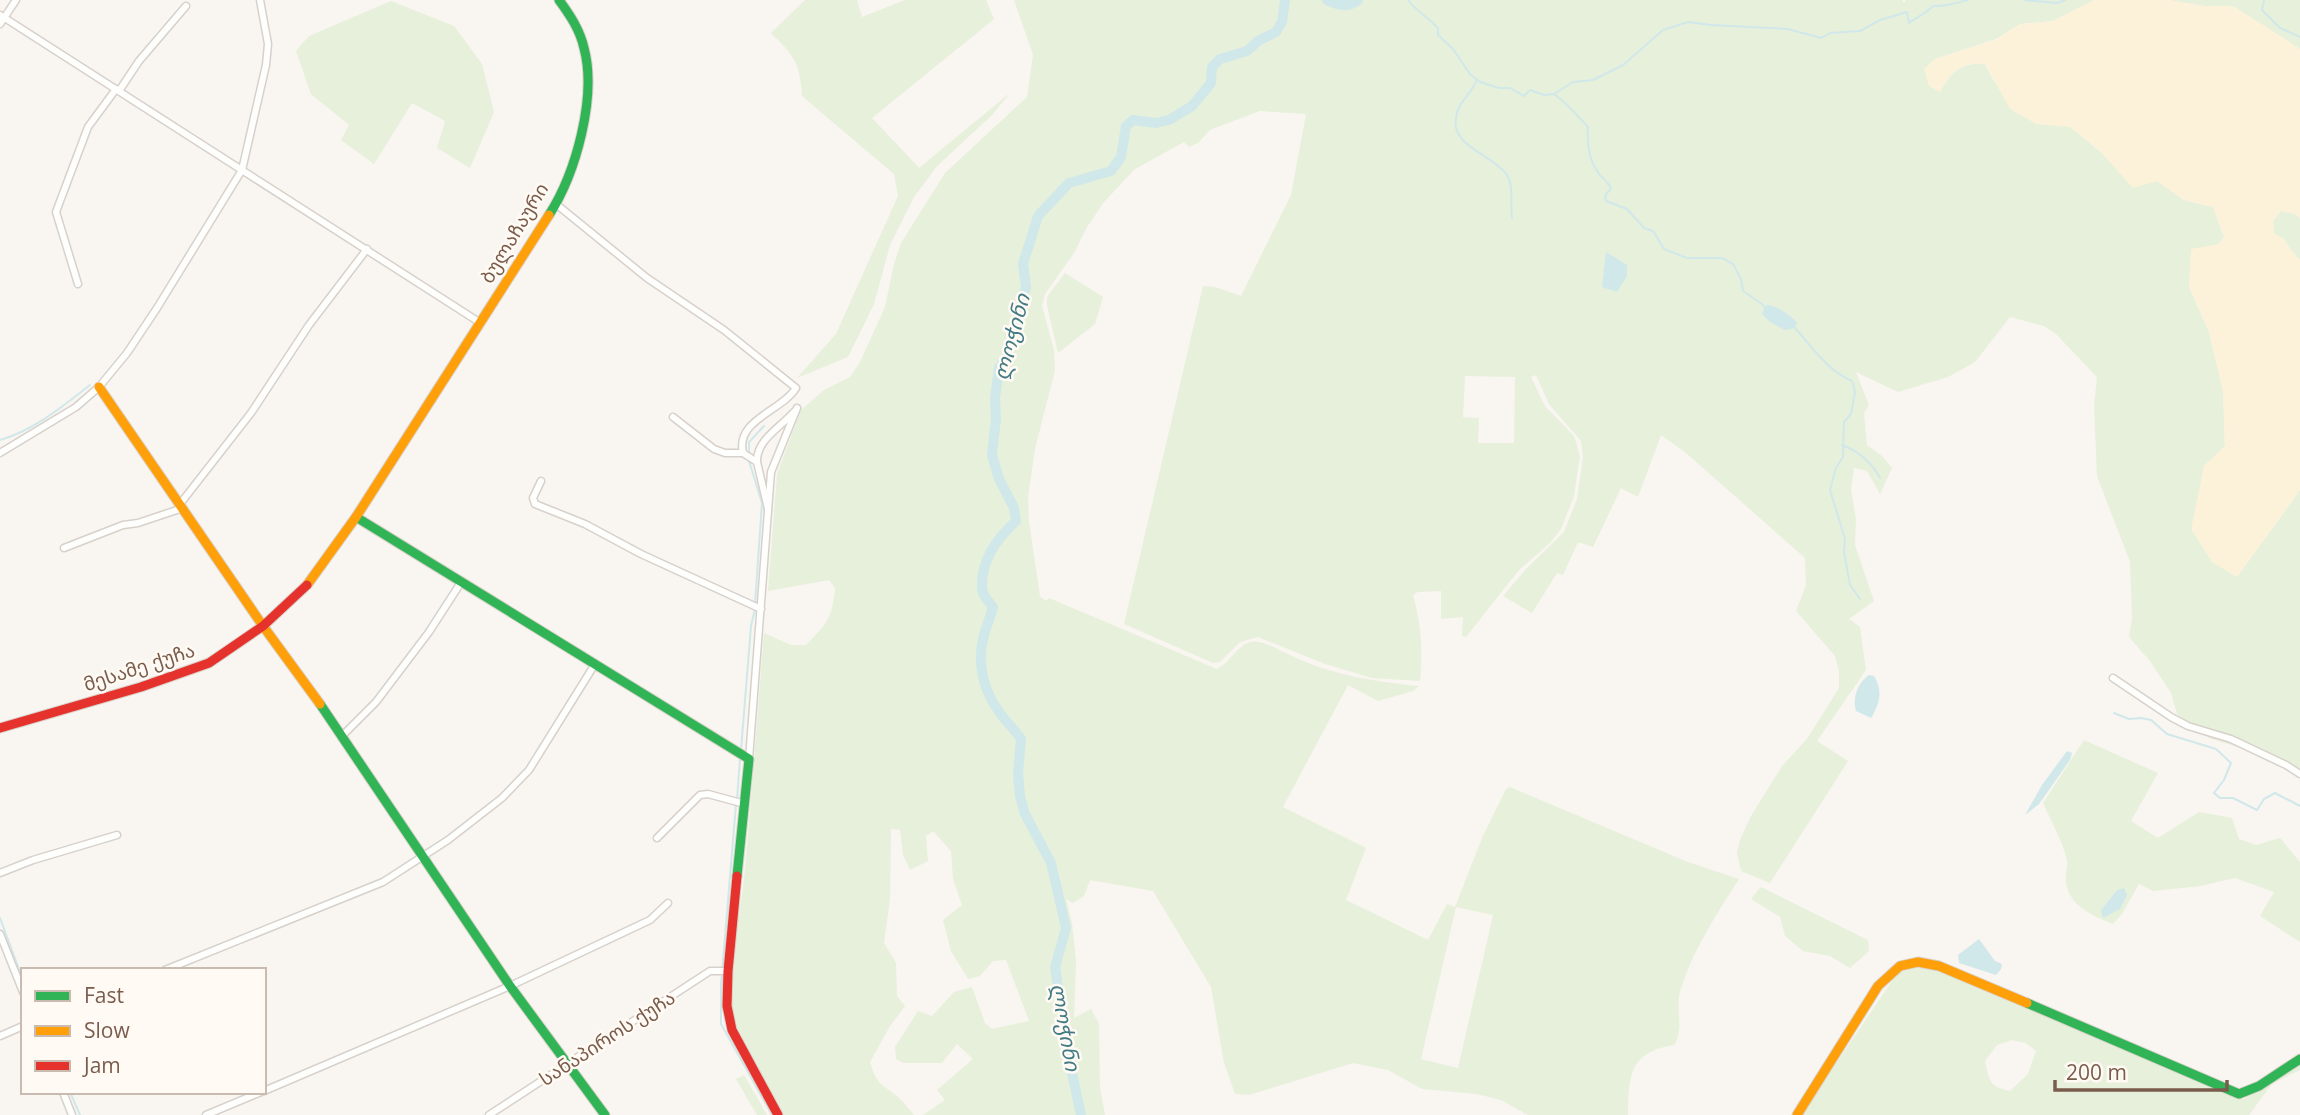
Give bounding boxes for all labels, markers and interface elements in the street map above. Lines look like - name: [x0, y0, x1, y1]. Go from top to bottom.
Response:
- street label: ბულაჩაური: [474, 178, 554, 288]
- water label: ლოჭინი: [986, 290, 1036, 383]
- street label: მესამე ქუჩა: [80, 637, 198, 697]
- legend: [21, 968, 266, 1094]
- text: Fast: [84, 981, 124, 1009]
- water label: ლოჭინი: [1045, 981, 1088, 1074]
- street label: სანაპიროს ქუჩა: [534, 984, 680, 1092]
- text: Slow: [84, 1016, 130, 1044]
- scale bar: [2055, 1048, 2226, 1092]
- text: Jam: [82, 1051, 121, 1079]
- text: 200 m: [2066, 1058, 2127, 1086]

